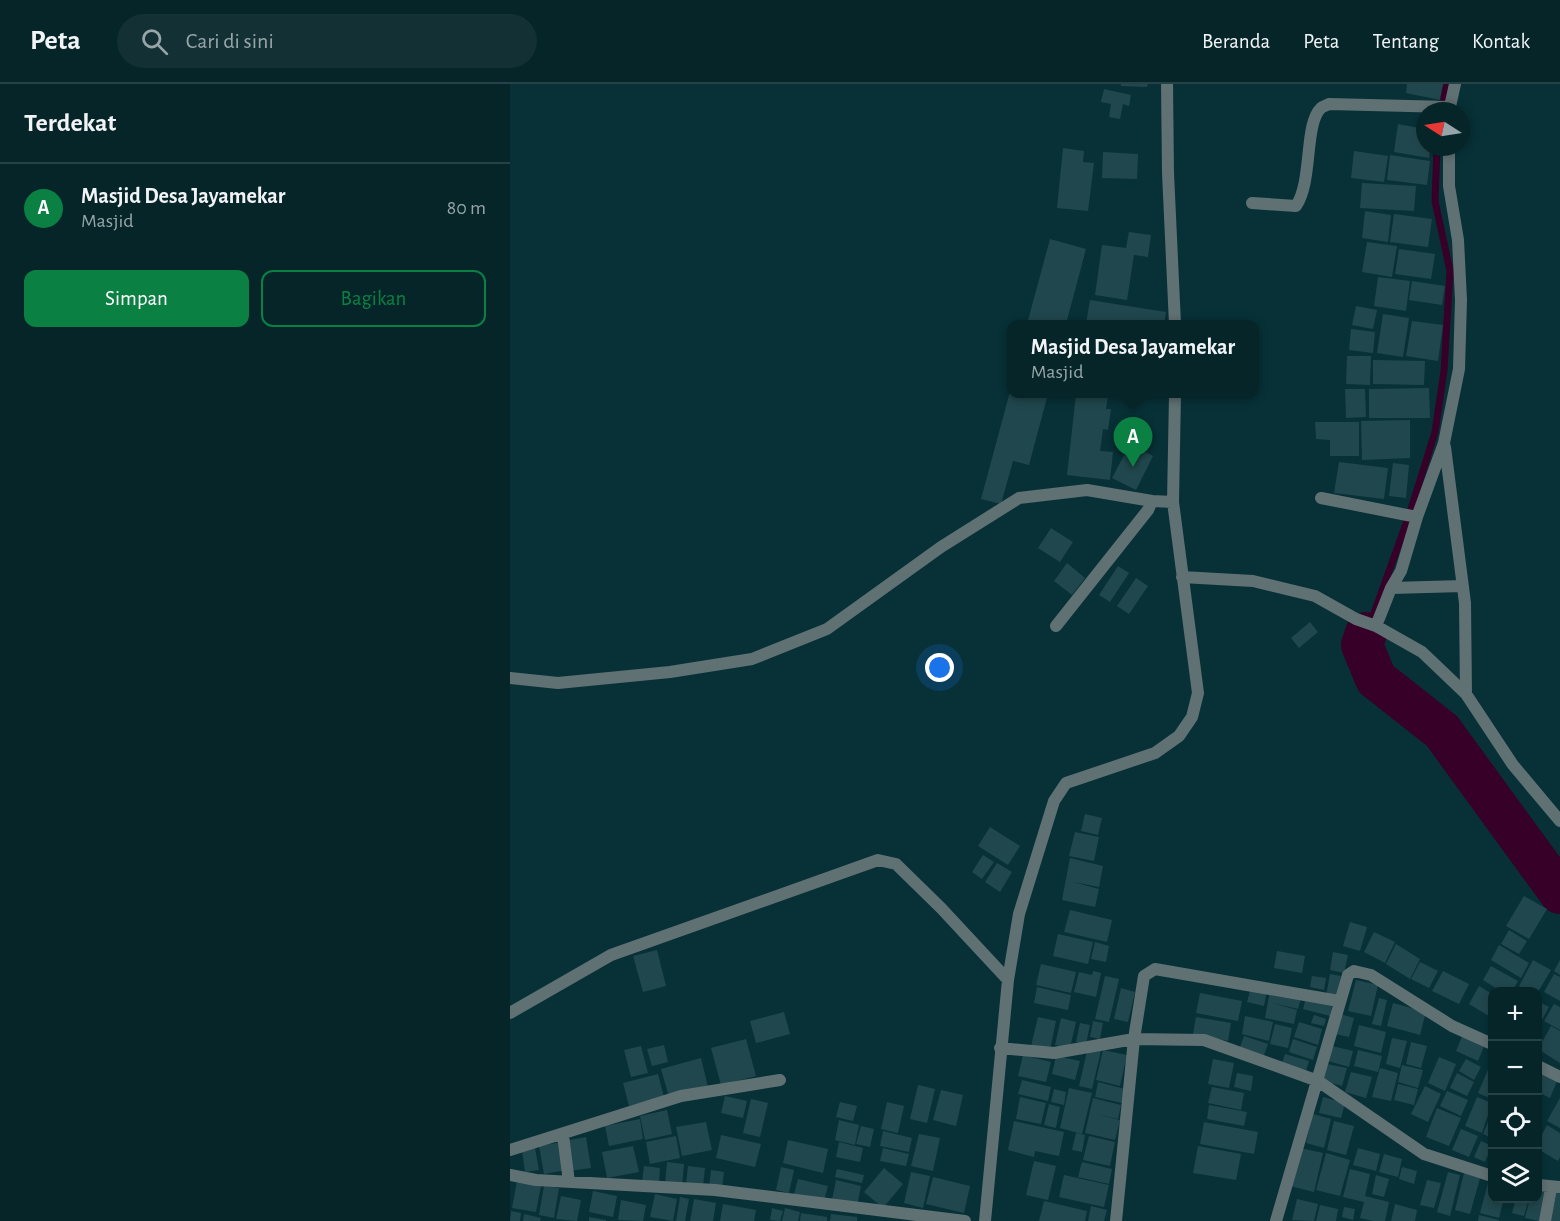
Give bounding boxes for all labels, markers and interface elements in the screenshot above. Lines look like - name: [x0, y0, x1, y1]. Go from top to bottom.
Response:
- search box: [117, 14, 537, 68]
- icon: search: [138, 25, 171, 58]
- text: Peta: [30, 27, 81, 55]
- text: Cari di sini: [186, 30, 274, 52]
- text: Beranda: [1202, 31, 1270, 52]
- text: Peta: [1303, 31, 1339, 52]
- text: Tentang: [1372, 31, 1439, 52]
- text: Kontak: [1472, 31, 1530, 52]
- north arrow: [1416, 102, 1470, 156]
- text: Terdekat: [24, 110, 116, 136]
- text: Masjid Desa Jayamekar: [81, 185, 285, 207]
- text: A: [38, 198, 50, 218]
- text: 80 m: [447, 198, 486, 218]
- text: Masjid: [81, 211, 134, 231]
- button: Simpan: [24, 270, 249, 327]
- button: Bagikan: [261, 270, 486, 327]
- popup: [1007, 320, 1259, 398]
- text: Masjid Desa Jayamekar: [1031, 336, 1235, 358]
- text: Masjid: [1031, 362, 1084, 382]
- pin: A: [1114, 418, 1152, 467]
- your location: [925, 653, 954, 682]
- map controls: [1488, 987, 1542, 1203]
- button: +: [1488, 987, 1542, 1041]
- button: −: [1488, 1041, 1542, 1095]
- button: locate: [1488, 1095, 1542, 1149]
- button: layers: [1488, 1149, 1542, 1203]

